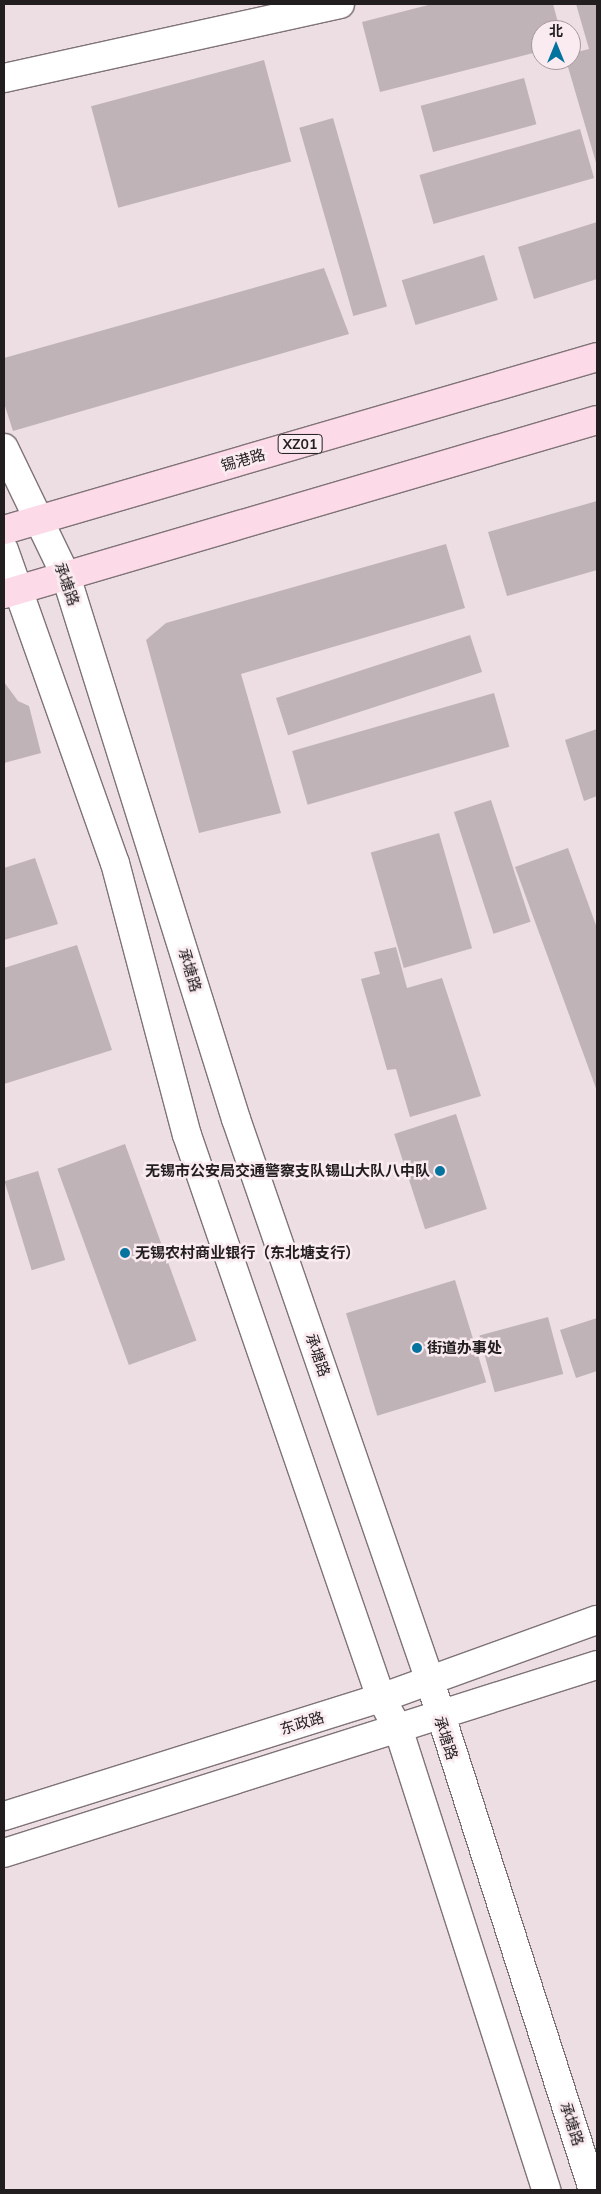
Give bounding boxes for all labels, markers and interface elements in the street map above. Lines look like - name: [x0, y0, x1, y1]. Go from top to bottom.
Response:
- north arrow: [531, 20, 581, 70]
- text: 北: [549, 22, 563, 40]
- road number: XZ01: [278, 432, 322, 456]
- street label: 锡港路: [219, 445, 267, 475]
- street label: 承塘路: [51, 560, 83, 608]
- street label: 承塘路: [175, 946, 205, 994]
- place label: 无锡市公安局交通警察支队锡山大队八中队: [145, 1162, 430, 1180]
- marker: 无锡市公安局交通警察支队锡山大队八中队: [434, 1165, 446, 1177]
- place label: 无锡农村商业银行（东北塘支行）: [135, 1244, 360, 1262]
- marker: 无锡农村商业银行（东北塘支行）: [119, 1247, 131, 1259]
- street label: 承塘路: [302, 1331, 334, 1379]
- place label: 街道办事处: [427, 1339, 502, 1357]
- marker: 街道办事处: [411, 1342, 423, 1354]
- street label: 东政路: [278, 1708, 326, 1738]
- street label: 承塘路: [430, 1714, 462, 1762]
- street label: 承塘路: [556, 2100, 588, 2148]

